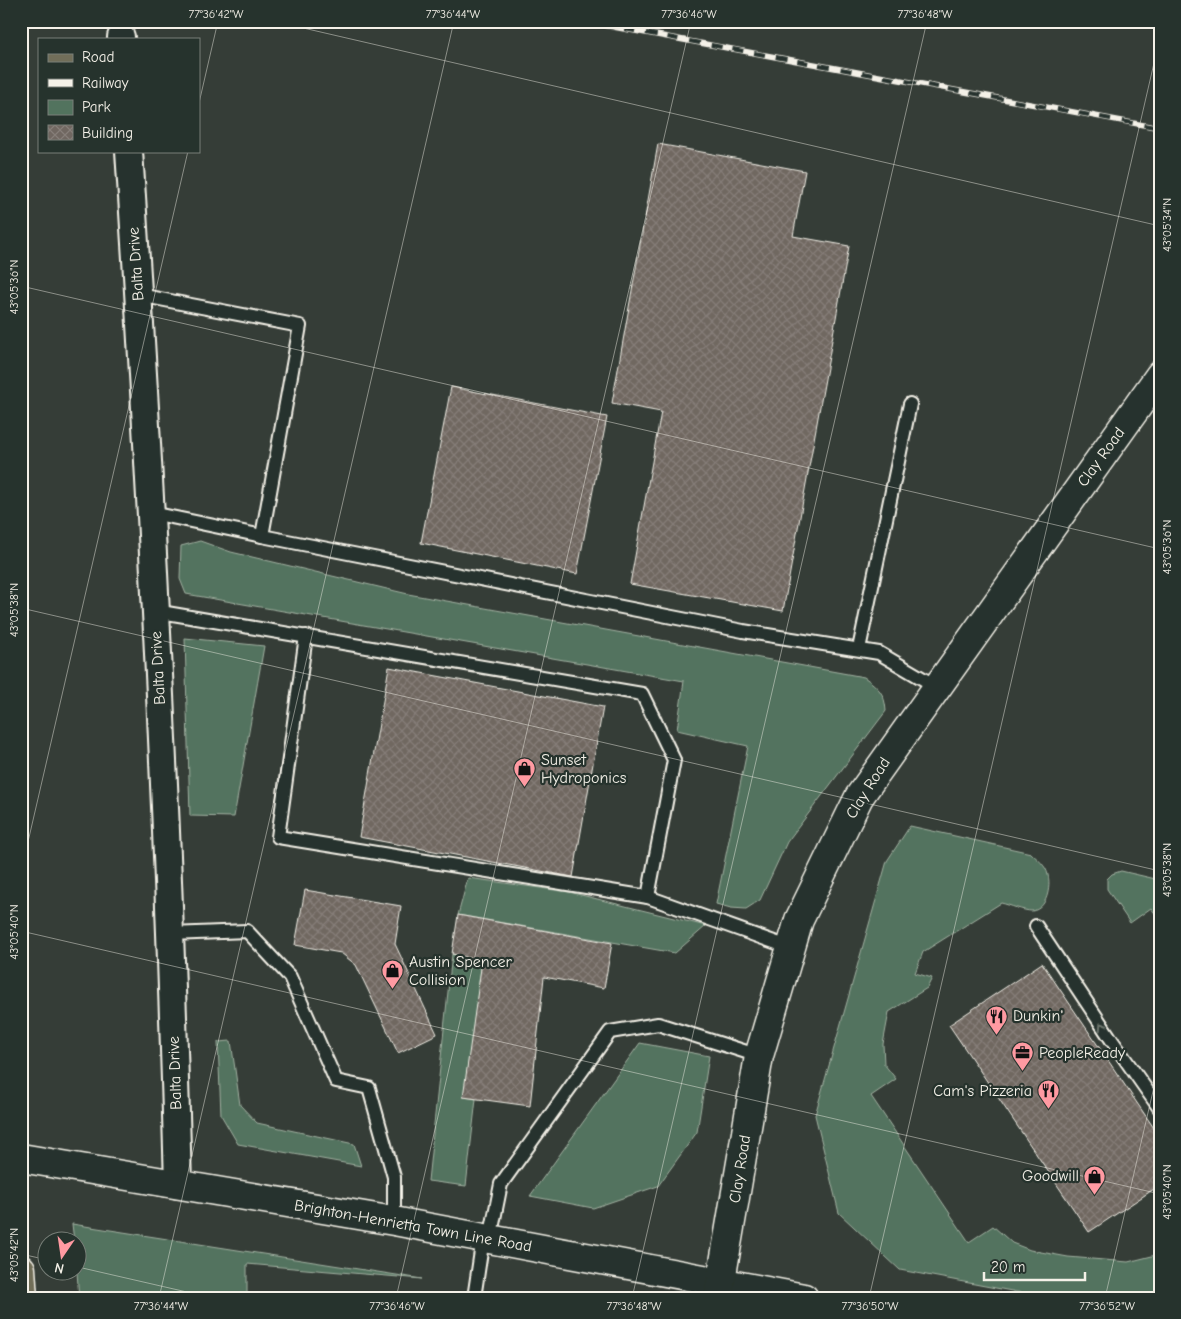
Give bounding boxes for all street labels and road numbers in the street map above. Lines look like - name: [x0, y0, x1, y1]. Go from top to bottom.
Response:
- street label: Balta Drive: [124, 227, 148, 301]
- street label: Clay Road: [1074, 424, 1128, 490]
- street label: Balta Drive: [147, 631, 169, 705]
- street label: Clay Road: [842, 754, 894, 822]
- street label: Balta Drive: [165, 1036, 185, 1110]
- street label: Clay Road: [726, 1134, 754, 1204]
- street label: Brighton-Henrietta Town Line Road: [293, 1196, 533, 1256]

